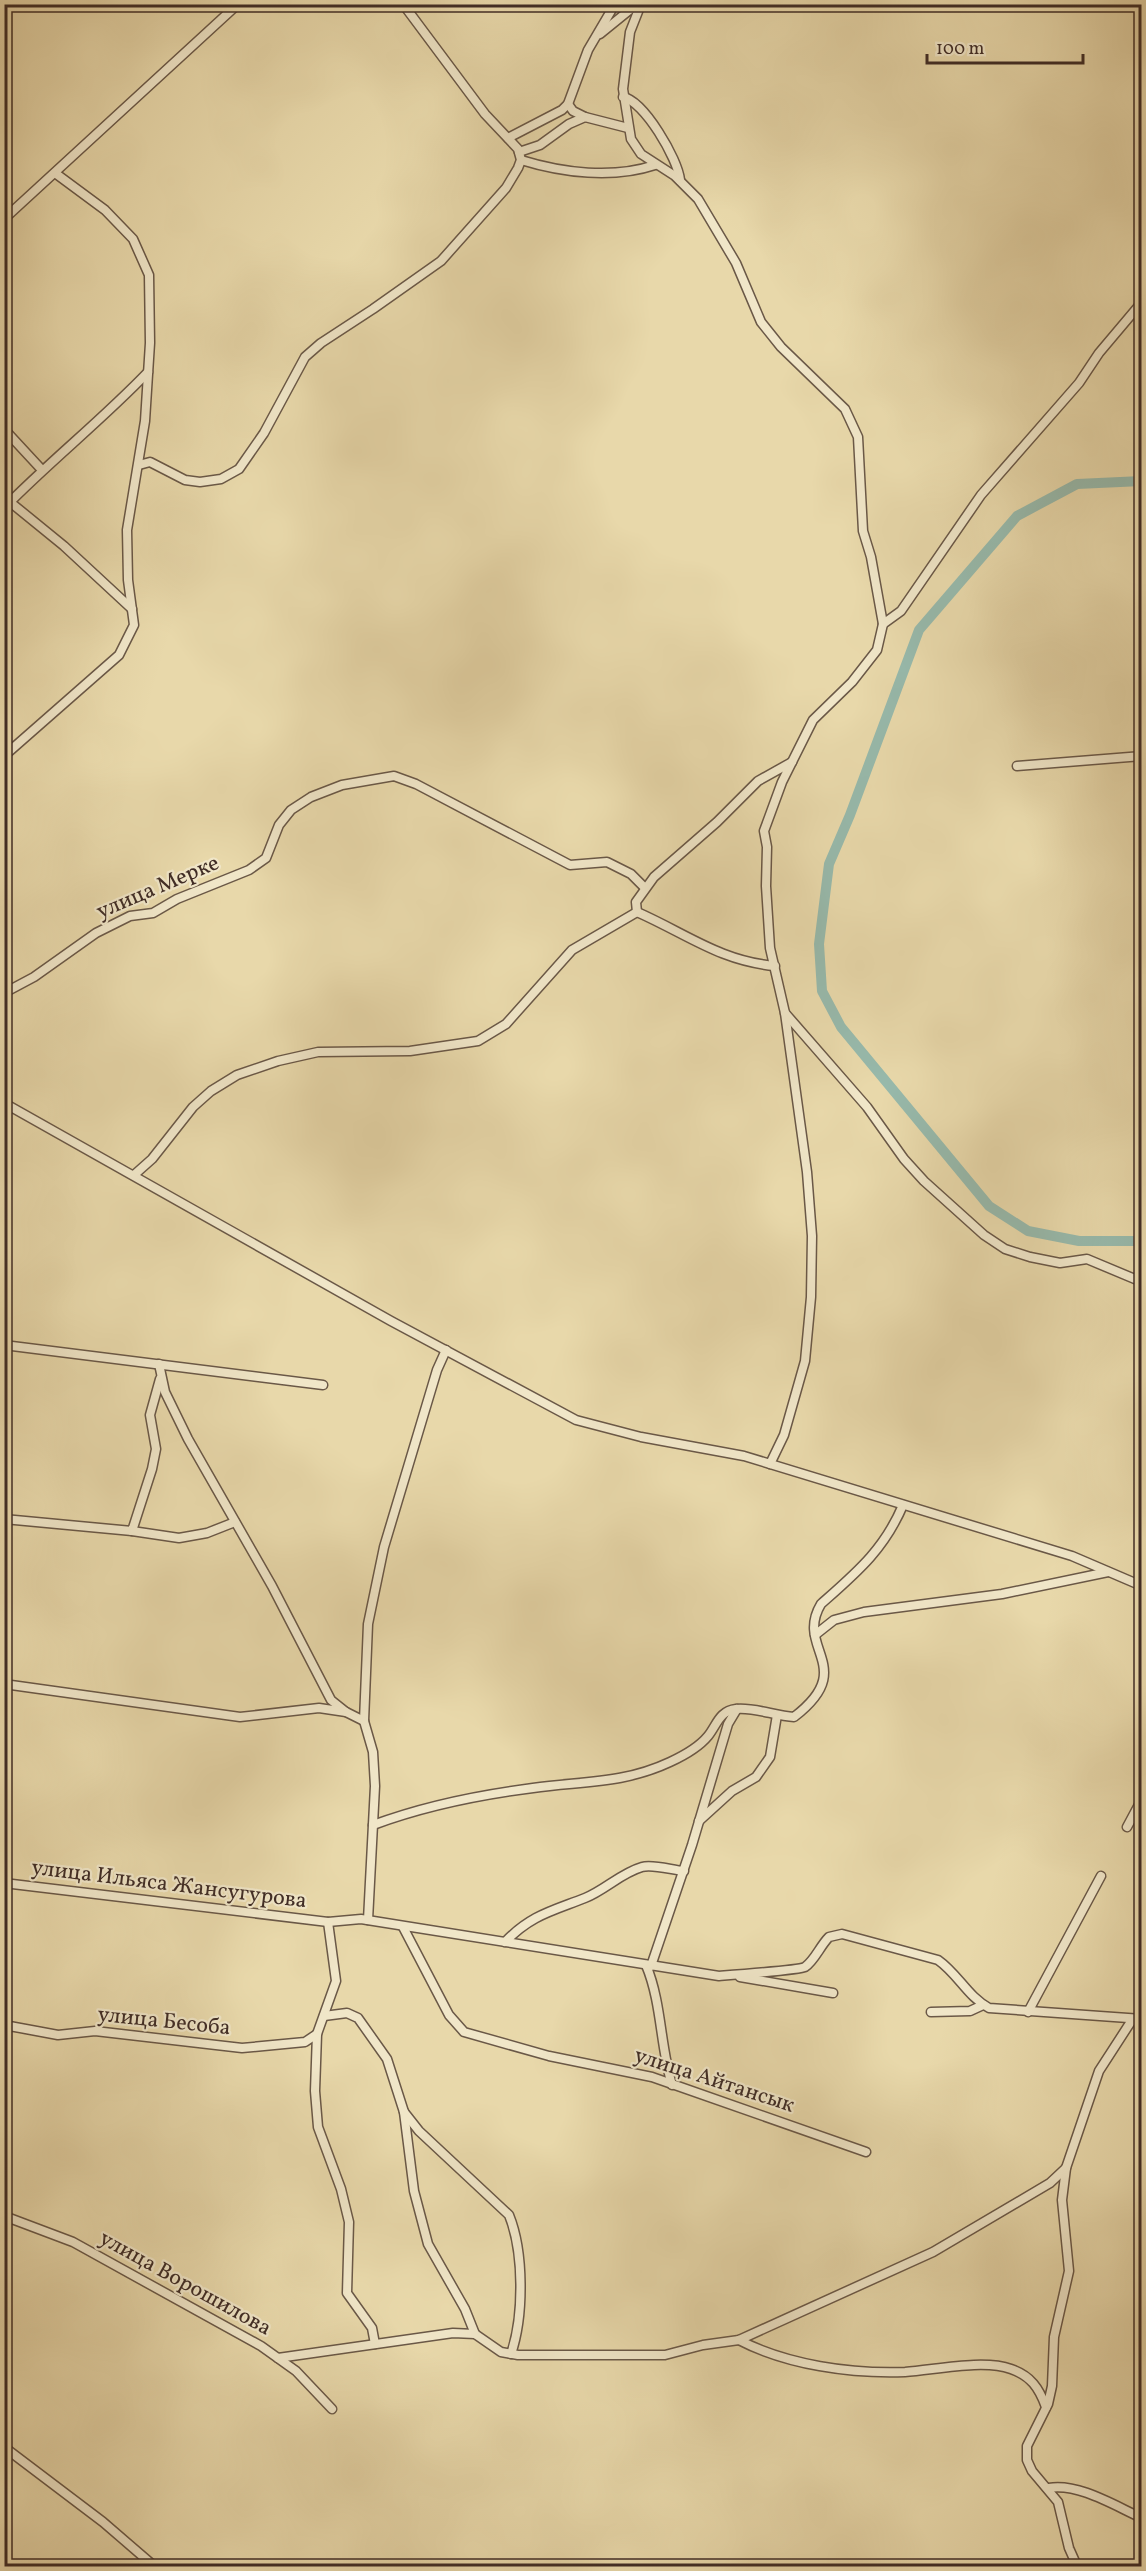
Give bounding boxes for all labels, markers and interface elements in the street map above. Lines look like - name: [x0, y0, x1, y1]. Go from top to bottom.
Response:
- scale bar: [927, 27, 1083, 65]
- text: 100 m: [936, 37, 985, 62]
- street label: улица Мерке: [92, 848, 224, 928]
- street label: улица Ильяса Жансугурова: [29, 1853, 309, 1917]
- street label: улица Бесоба: [96, 2000, 232, 2044]
- street label: улица Айтансык: [630, 2040, 798, 2122]
- street label: улица Ворошилова: [93, 2224, 277, 2344]

